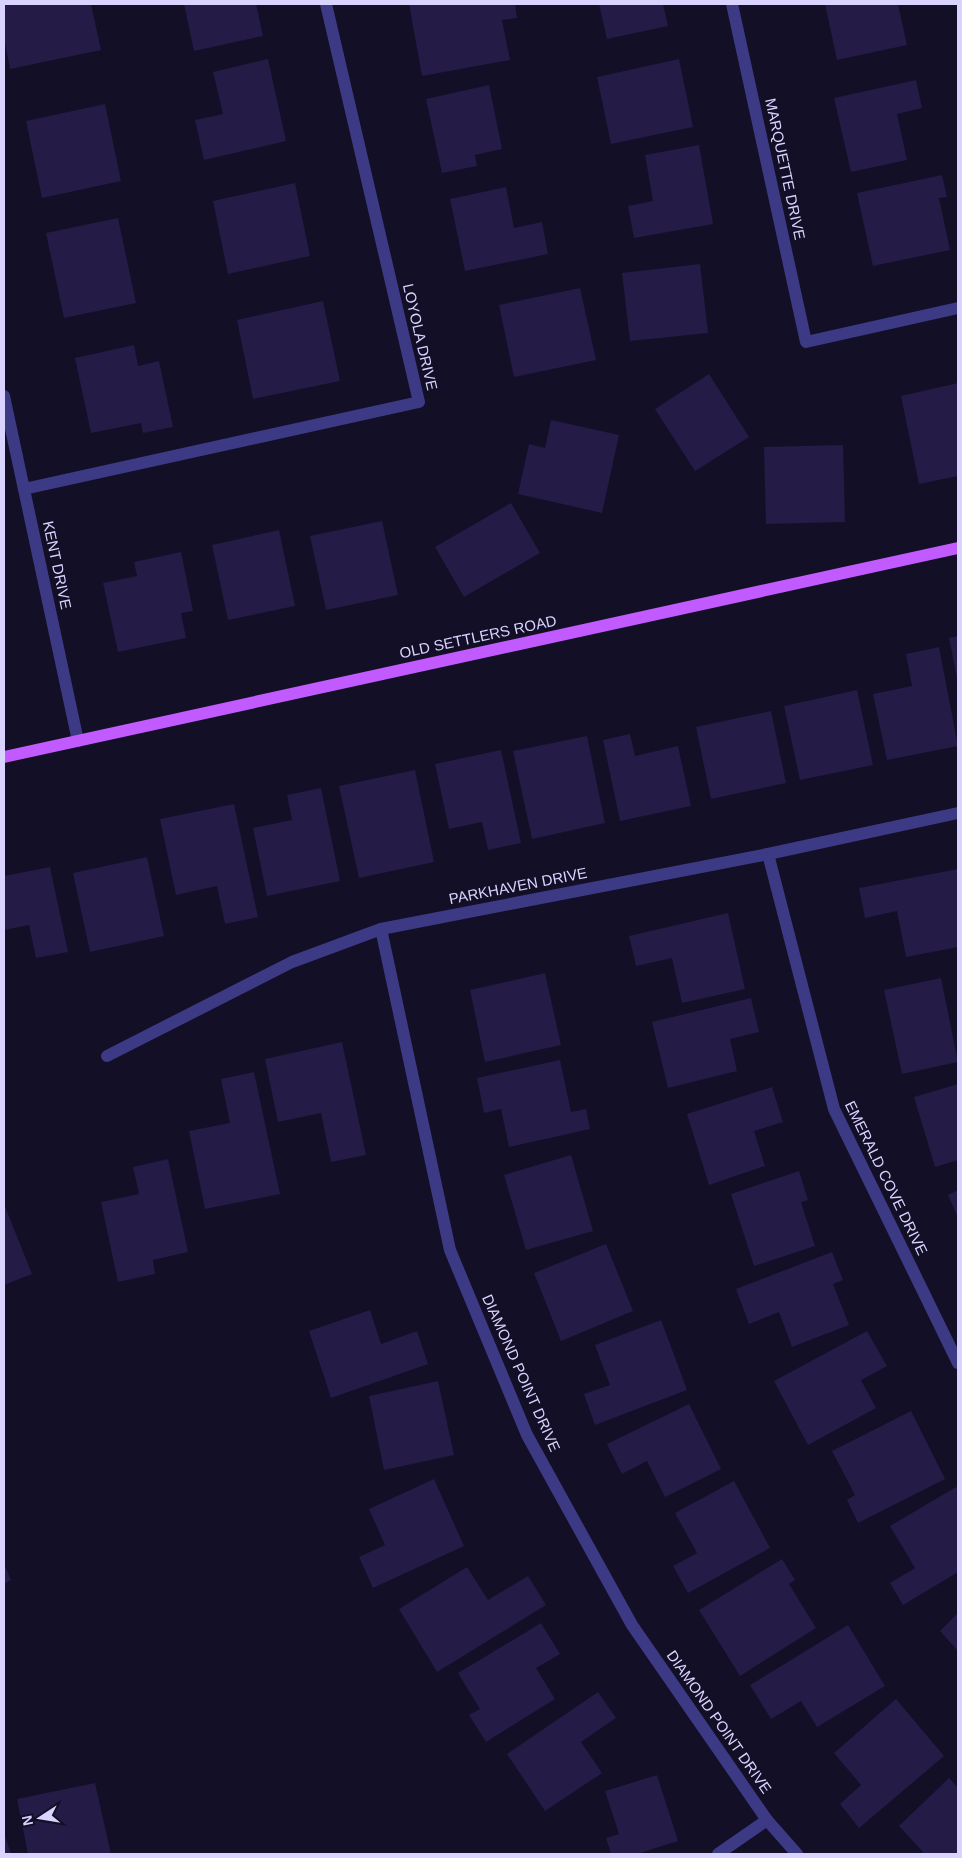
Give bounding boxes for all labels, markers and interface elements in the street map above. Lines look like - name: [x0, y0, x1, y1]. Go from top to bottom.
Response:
- street label: MARQUETTE DRIVE: [762, 97, 809, 241]
- street label: LOYOLA DRIVE: [400, 282, 441, 392]
- street label: KENT DRIVE: [40, 519, 75, 611]
- street label: OLD SETTLERS ROAD: [398, 612, 558, 661]
- street label: PARKHAVEN DRIVE: [447, 864, 588, 907]
- street label: EMERALD COVE DRIVE: [842, 1098, 931, 1258]
- street label: DIAMOND POINT DRIVE: [479, 1291, 564, 1454]
- street label: DIAMOND POINT DRIVE: [664, 1647, 775, 1796]
- north arrow: [15, 1793, 65, 1843]
- text: N: [18, 1814, 36, 1827]

